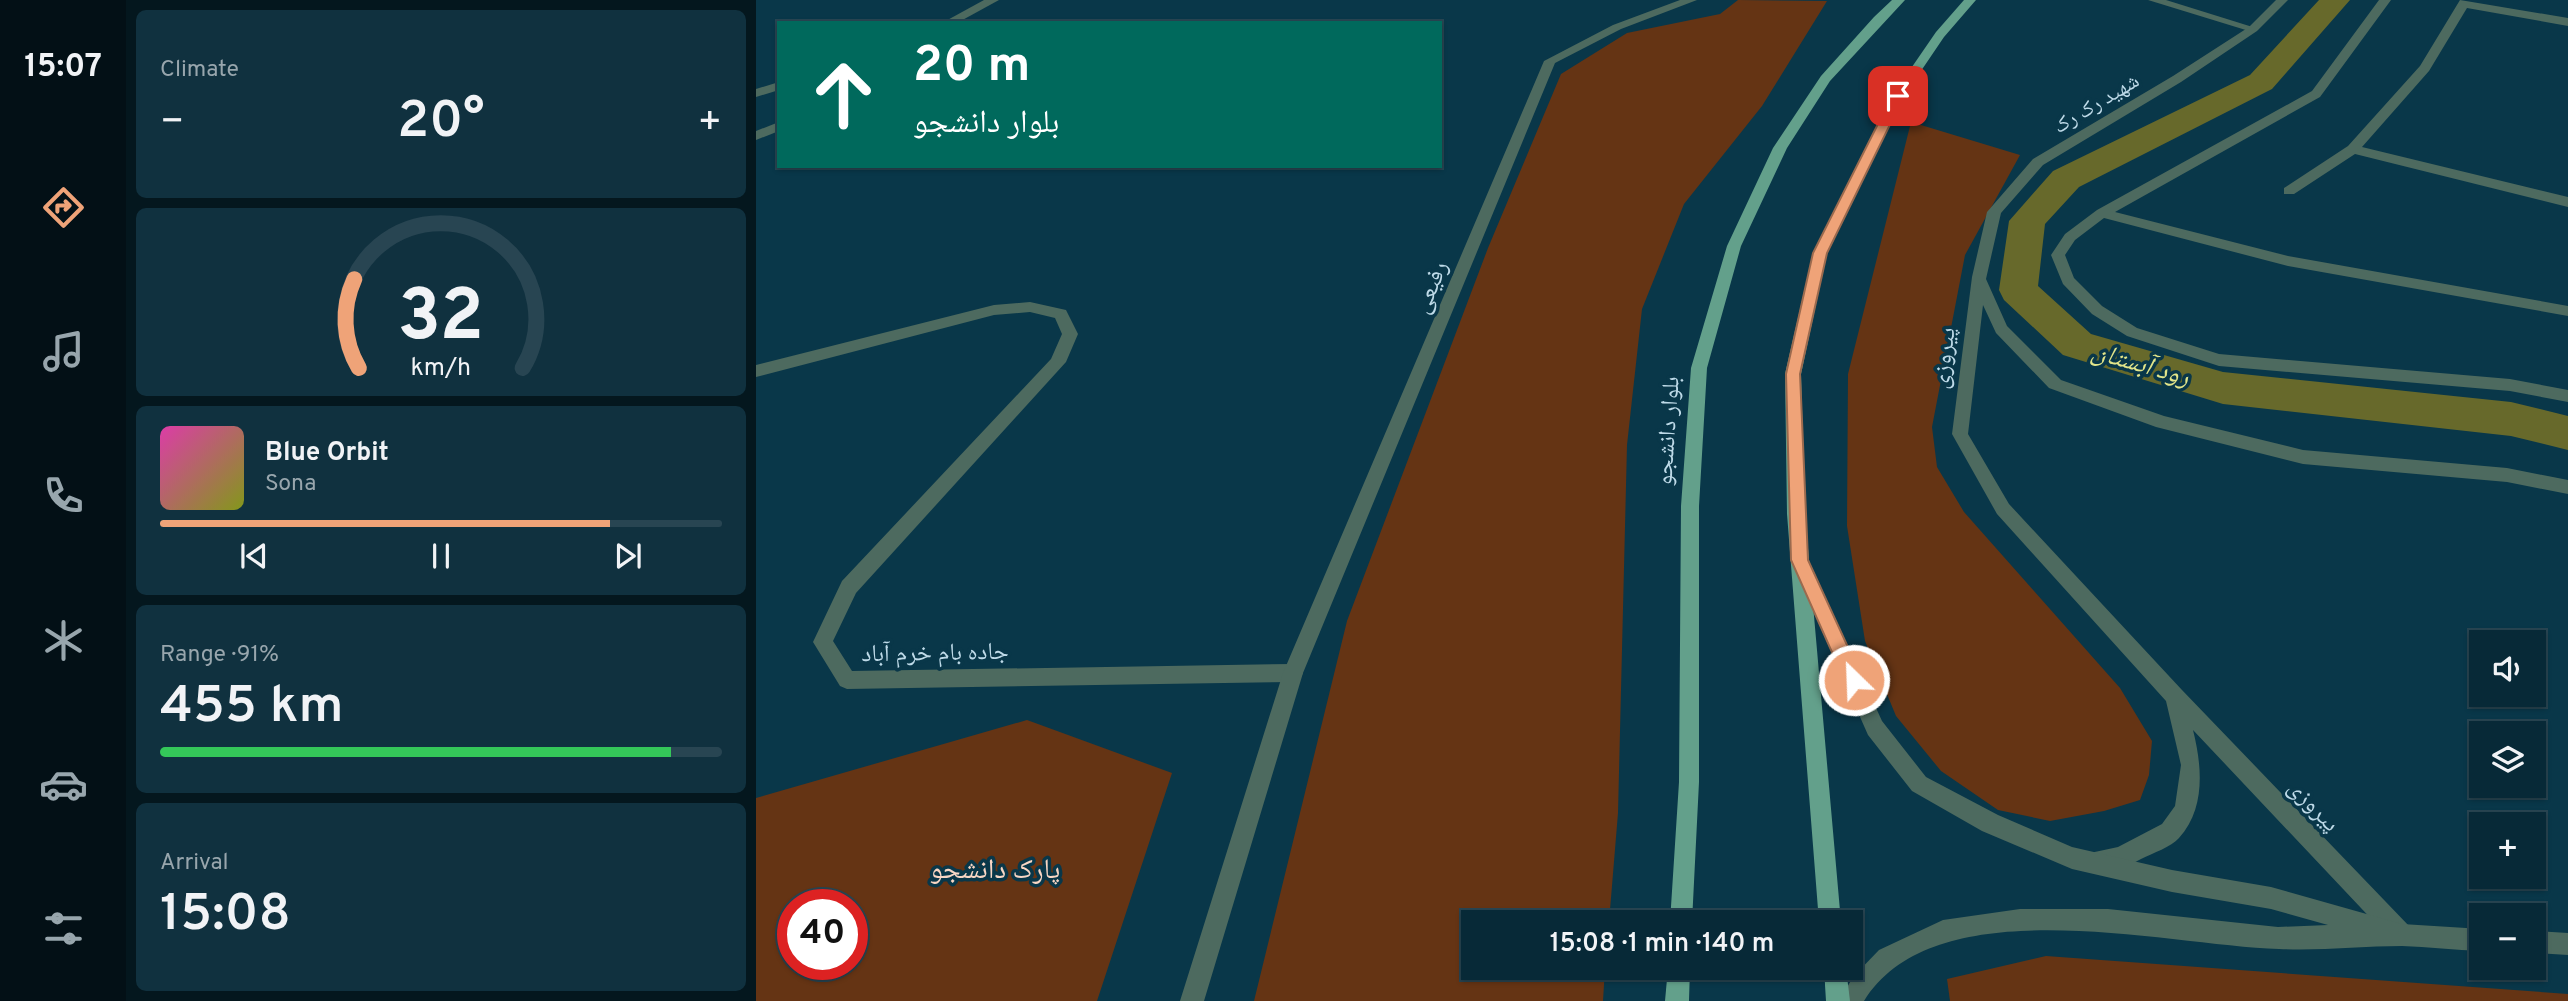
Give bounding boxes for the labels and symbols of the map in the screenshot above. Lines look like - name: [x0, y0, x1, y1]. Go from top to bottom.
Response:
- pin: [1868, 66, 1928, 126]
- street label: شهید رک رک: [2049, 68, 2145, 141]
- street label: رفیعی: [1407, 257, 1456, 319]
- street label: پیروزی: [1926, 326, 1964, 391]
- water label: رود آبستان: [2087, 336, 2193, 395]
- street label: بلوار دانشجو: [1650, 375, 1688, 487]
- street label: جاده بام خرم آباد: [861, 638, 1009, 670]
- position arrow: [1817, 643, 1891, 717]
- street label: پیروزی: [2280, 774, 2345, 839]
- park label: پارک دانشجو: [930, 853, 1060, 889]
- speed limit sign: 40: [777, 889, 868, 980]

